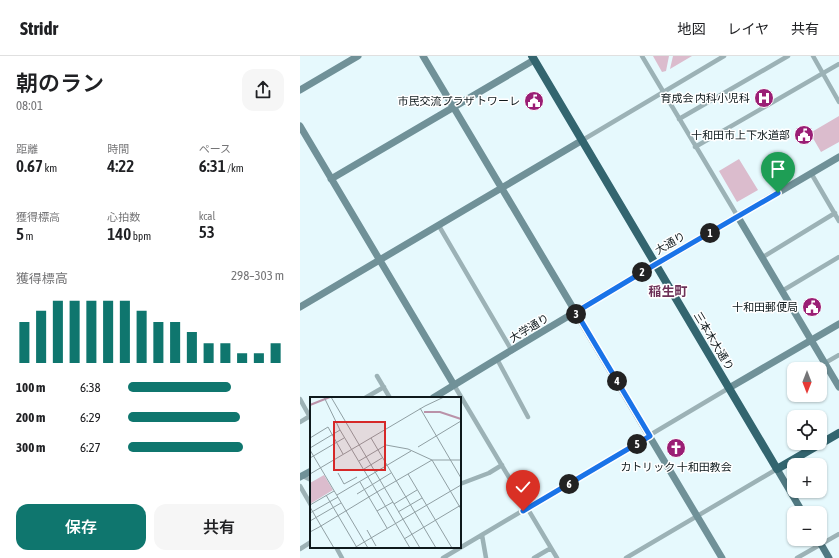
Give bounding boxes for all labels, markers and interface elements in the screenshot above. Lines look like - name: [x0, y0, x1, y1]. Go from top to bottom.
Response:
- text: Stridr: [20, 17, 58, 39]
- text: 地図: [677, 21, 705, 37]
- text: レイヤ: [727, 21, 769, 37]
- text: 共有: [791, 21, 819, 37]
- button: share: [242, 69, 284, 111]
- text: 朝のラン: [16, 70, 104, 96]
- hospital icon: 育成会 内科小児科: [753, 87, 775, 109]
- public building icon: 市民交流プラザ トワーレ: [523, 90, 545, 112]
- place label: 育成会 内科小児科: [660, 92, 750, 104]
- place label: 市民交流プラザ トワーレ: [397, 95, 520, 107]
- text: 08:01: [16, 98, 43, 113]
- public building icon: 十和田市上下水道部: [793, 124, 815, 146]
- place label: 十和田市上下水道部: [691, 129, 790, 141]
- text: 距離: [16, 143, 38, 155]
- text: 時間: [107, 143, 129, 155]
- text: ペース: [199, 143, 231, 155]
- pin: [761, 152, 795, 193]
- text: 0.67: [16, 156, 43, 176]
- text: 4:22: [107, 156, 134, 176]
- text: 6:31: [199, 156, 226, 176]
- icon: arrive: [767, 158, 789, 180]
- text: km: [43, 162, 57, 174]
- text: /km: [226, 162, 244, 174]
- text: kcal: [199, 210, 215, 222]
- text: 獲得標高: [16, 211, 60, 223]
- text: 心拍数: [107, 211, 140, 223]
- text: 53: [199, 222, 215, 242]
- pin: 1: [700, 223, 720, 243]
- text: 5: [16, 224, 24, 244]
- text: 140: [107, 224, 131, 244]
- text: 1: [707, 227, 713, 239]
- text: m: [24, 230, 33, 242]
- text: bpm: [131, 230, 151, 242]
- street label: 大通り: [653, 230, 687, 256]
- pin: 2: [632, 262, 652, 282]
- text: 2: [639, 266, 645, 278]
- text: 298–303 m: [231, 268, 284, 283]
- text: 獲得標高: [16, 271, 68, 286]
- district label: 稲生町: [648, 284, 688, 299]
- public building icon: 十和田郵便局: [801, 296, 823, 318]
- place label: 十和田郵便局: [732, 301, 798, 313]
- pin: 3: [566, 304, 586, 324]
- text: 3: [573, 308, 579, 320]
- street label: 三本木大通り: [692, 310, 736, 372]
- street label: 大学通り: [507, 312, 551, 344]
- north arrow: [787, 362, 827, 402]
- map controls: [787, 362, 827, 546]
- pin: 4: [607, 371, 627, 391]
- text: 4: [614, 375, 620, 387]
- text: 100 m: [16, 380, 45, 395]
- text: 6:38: [80, 380, 101, 395]
- inset map: [310, 397, 461, 548]
- text: 200 m: [16, 410, 45, 425]
- text: 6:29: [80, 410, 101, 425]
- button: locate: [787, 410, 827, 450]
- pin: 5: [627, 434, 647, 454]
- church icon: カトリック 十和田教会: [665, 437, 687, 459]
- text: 5: [634, 438, 640, 450]
- text: 300 m: [16, 440, 45, 455]
- text: 6:27: [80, 440, 101, 455]
- button: +: [787, 458, 827, 498]
- place label: カトリック 十和田教会: [620, 461, 732, 473]
- pin: [506, 470, 540, 511]
- pin: 6: [559, 474, 579, 494]
- icon: check: [512, 476, 534, 498]
- text: 6: [566, 478, 572, 490]
- button: 保存: [16, 504, 146, 550]
- button: 共有: [154, 504, 284, 550]
- button: −: [787, 506, 827, 546]

